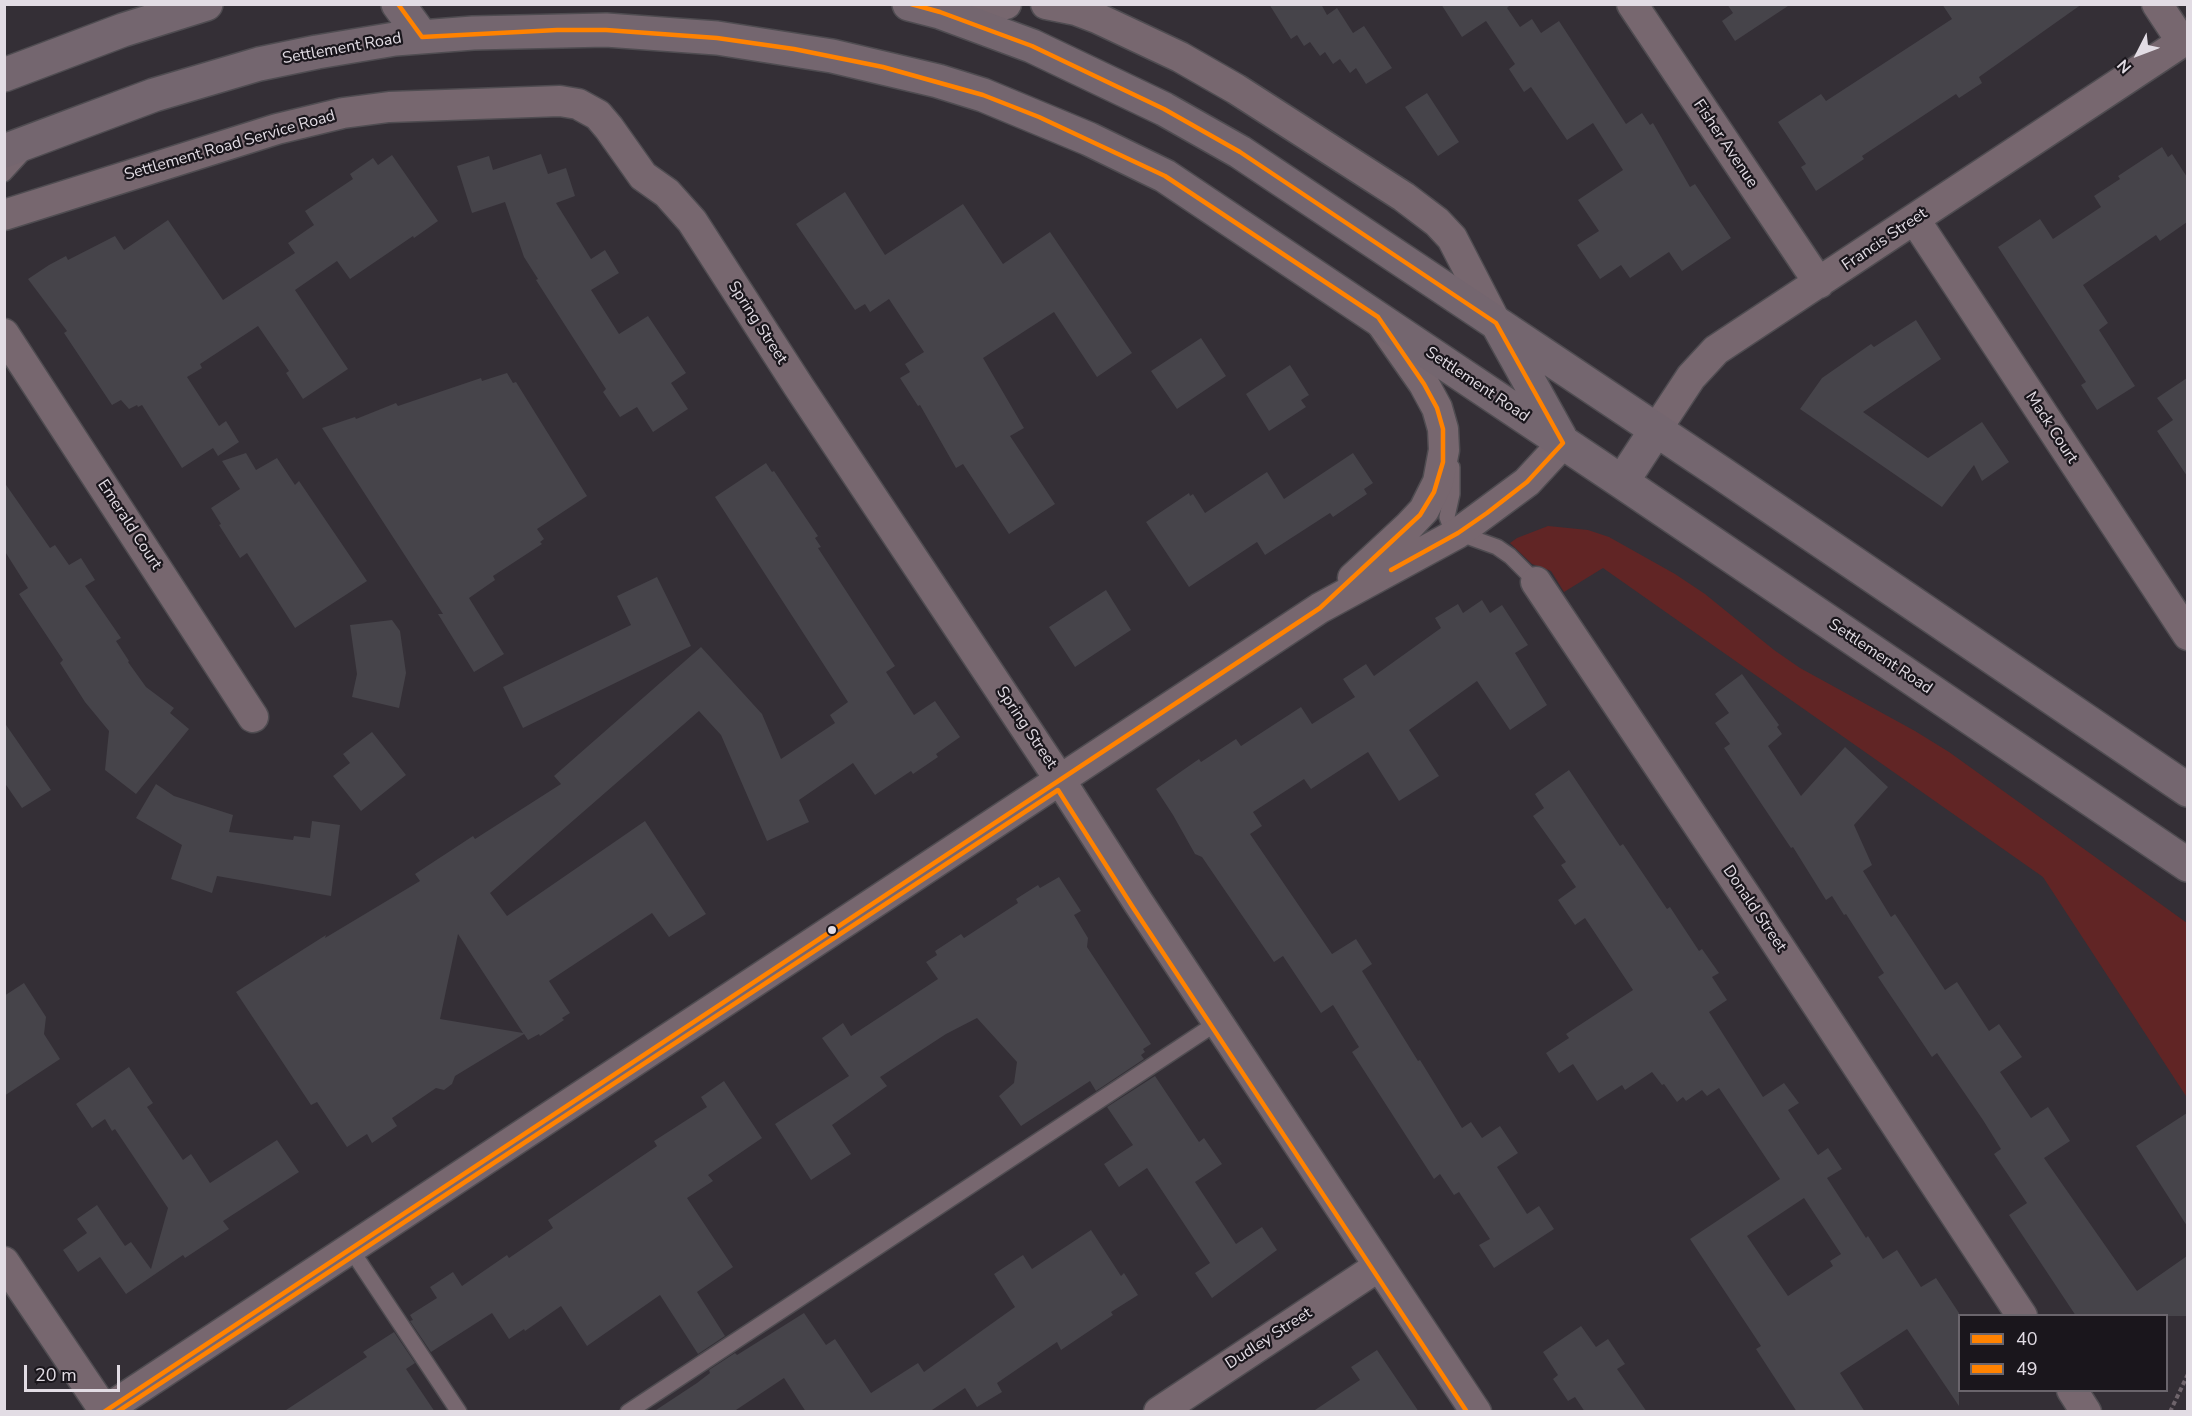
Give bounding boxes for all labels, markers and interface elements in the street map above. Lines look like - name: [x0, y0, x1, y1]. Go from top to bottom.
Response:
- north arrow: [2108, 24, 2168, 84]
- street label: Settlement Road: [281, 29, 403, 69]
- text: N: [2112, 54, 2137, 78]
- street label: Fisher Avenue: [1689, 96, 1761, 192]
- street label: Settlement Road Service Road: [122, 107, 338, 185]
- street label: Francis Street: [1839, 205, 1931, 275]
- street label: Spring Street: [723, 278, 791, 368]
- street label: Settlement Road: [1422, 343, 1532, 427]
- street label: Mack Court: [2021, 389, 2081, 467]
- street label: Emerald Court: [93, 476, 165, 574]
- street label: Settlement Road: [1825, 615, 1935, 699]
- street label: Spring Street: [992, 683, 1060, 773]
- street label: Donald Street: [1718, 862, 1790, 956]
- unlabelled marker: [826, 924, 838, 936]
- street label: Dudley Street: [1222, 1304, 1316, 1374]
- legend: [1958, 1314, 2168, 1392]
- text: 40: [2016, 1327, 2038, 1351]
- scale bar: [27, 1353, 123, 1391]
- text: 49: [2016, 1357, 2038, 1381]
- text: 20 m: [35, 1363, 77, 1387]

